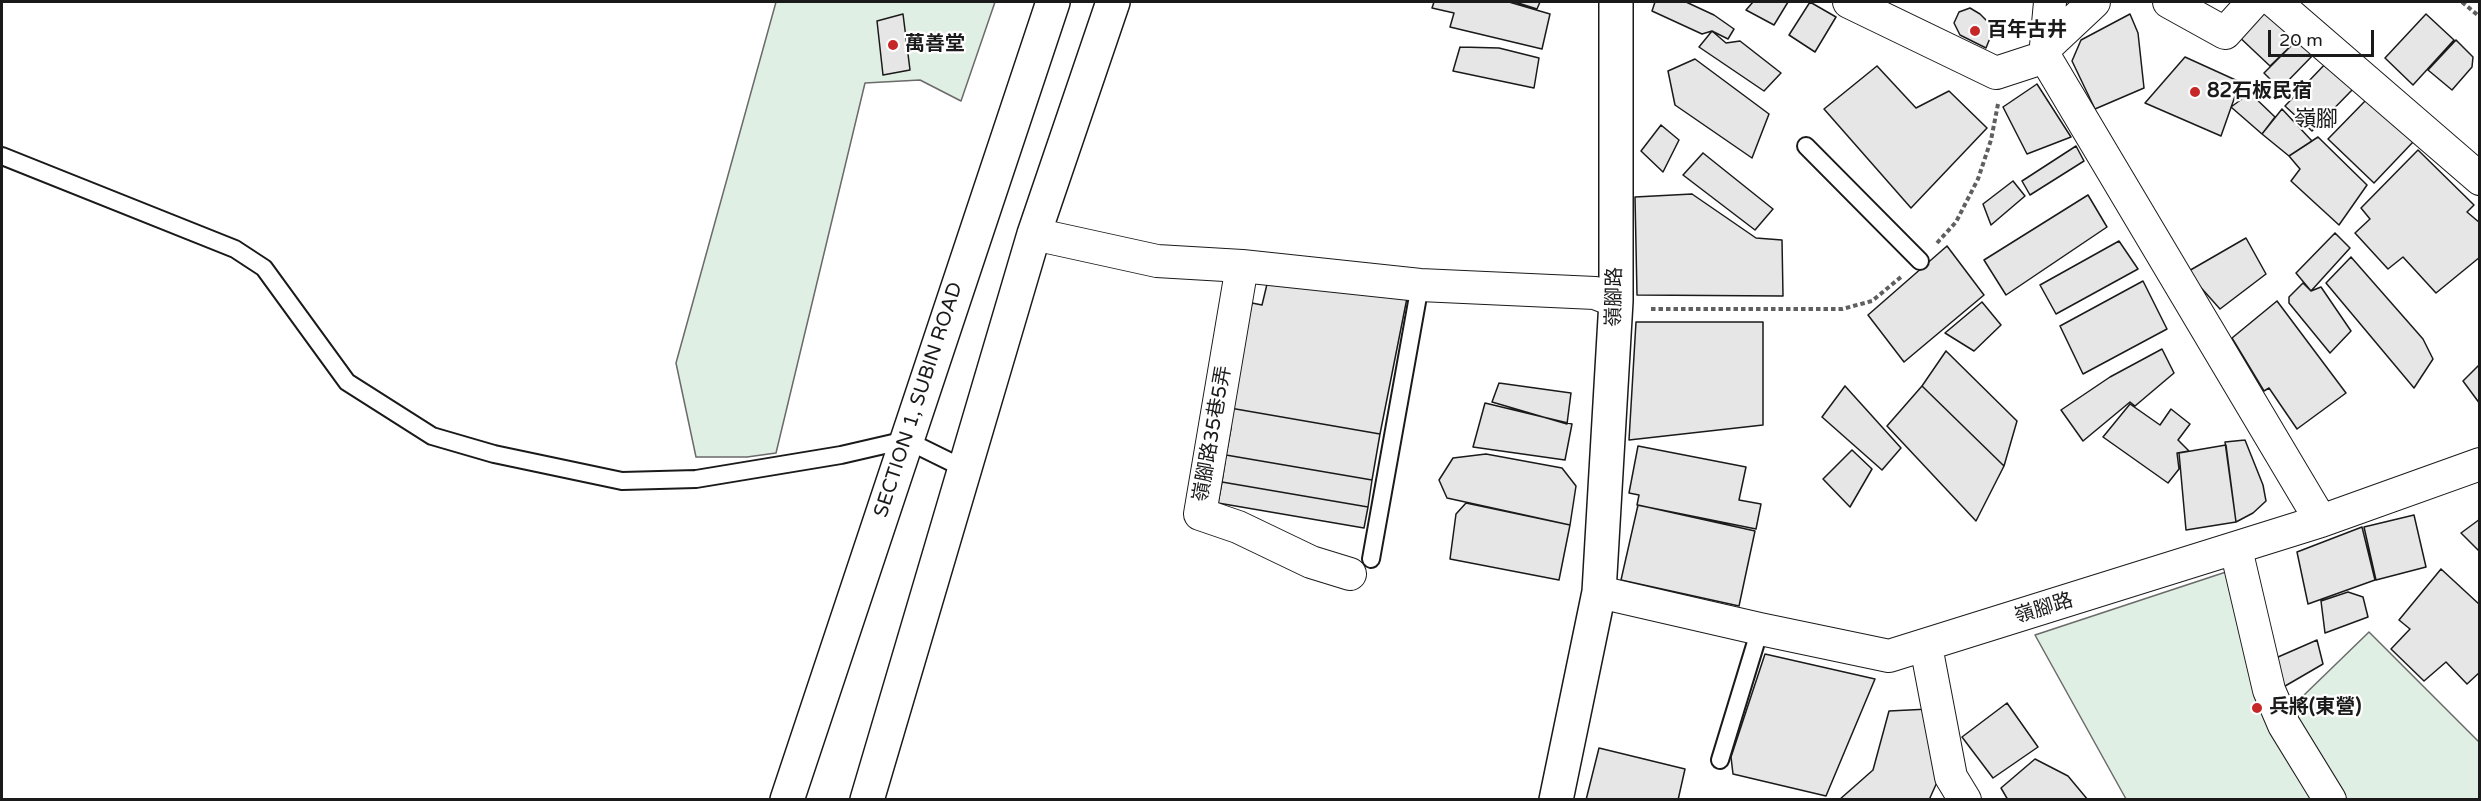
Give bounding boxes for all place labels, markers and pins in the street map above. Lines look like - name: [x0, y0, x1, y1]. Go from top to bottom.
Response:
- place label: 百年古井: [1987, 19, 2067, 43]
- marker: 百年古井: [1968, 24, 1982, 38]
- place label: 萬善堂: [905, 33, 965, 57]
- marker: 萬善堂: [886, 38, 900, 52]
- place label: 82石板民宿: [2207, 80, 2312, 104]
- marker: 82石板民宿: [2188, 85, 2202, 99]
- place label: 兵將(東營): [2269, 696, 2361, 720]
- marker: 兵將(東營): [2250, 701, 2264, 715]

